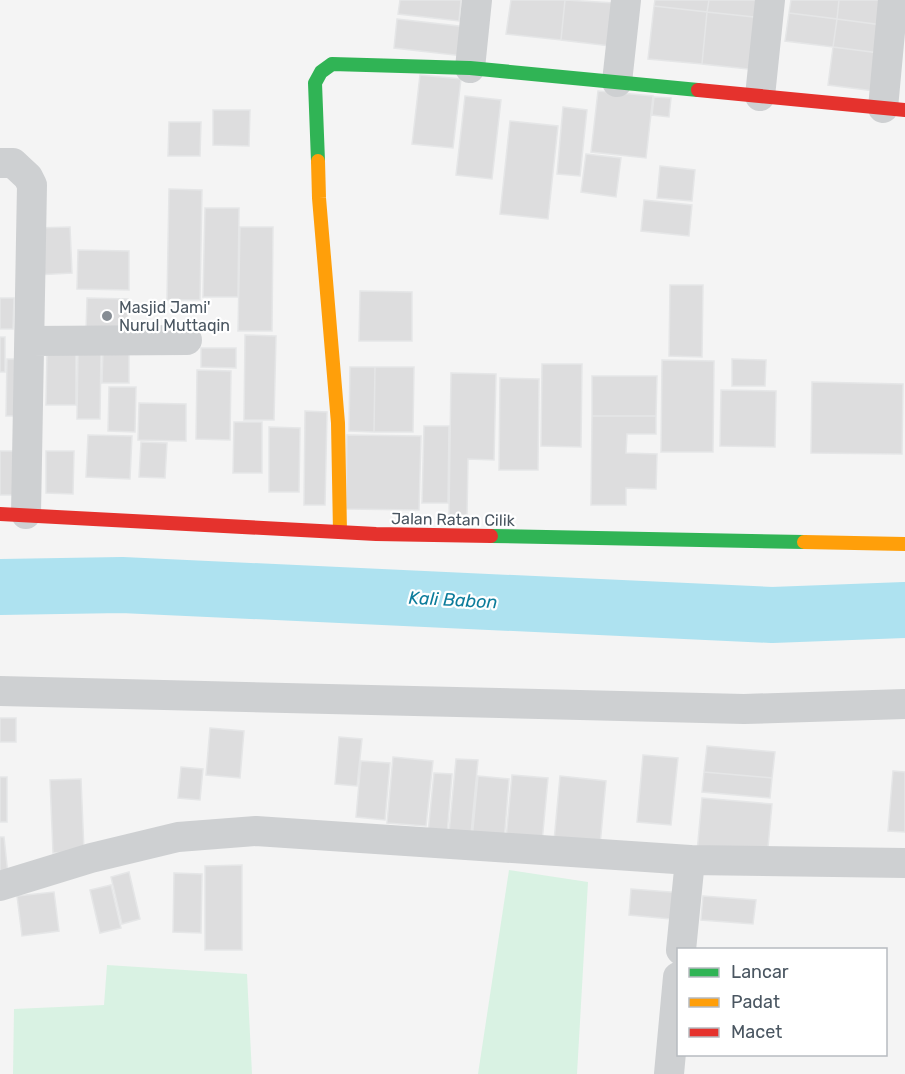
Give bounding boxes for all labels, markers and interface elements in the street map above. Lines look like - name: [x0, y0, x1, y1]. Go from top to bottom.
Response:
- place label: Masjid Jami' Nurul Muttaqin: [119, 298, 230, 335]
- marker: Masjid Jami' Nurul Muttaqin: [100, 309, 114, 323]
- street label: Jalan Ratan Cilik: [391, 509, 516, 530]
- water label: Kali Babon: [408, 587, 498, 613]
- legend: [677, 948, 887, 1056]
- text: Lancar: [731, 961, 789, 983]
- text: Padat: [731, 991, 780, 1013]
- text: Macet: [731, 1021, 782, 1043]

